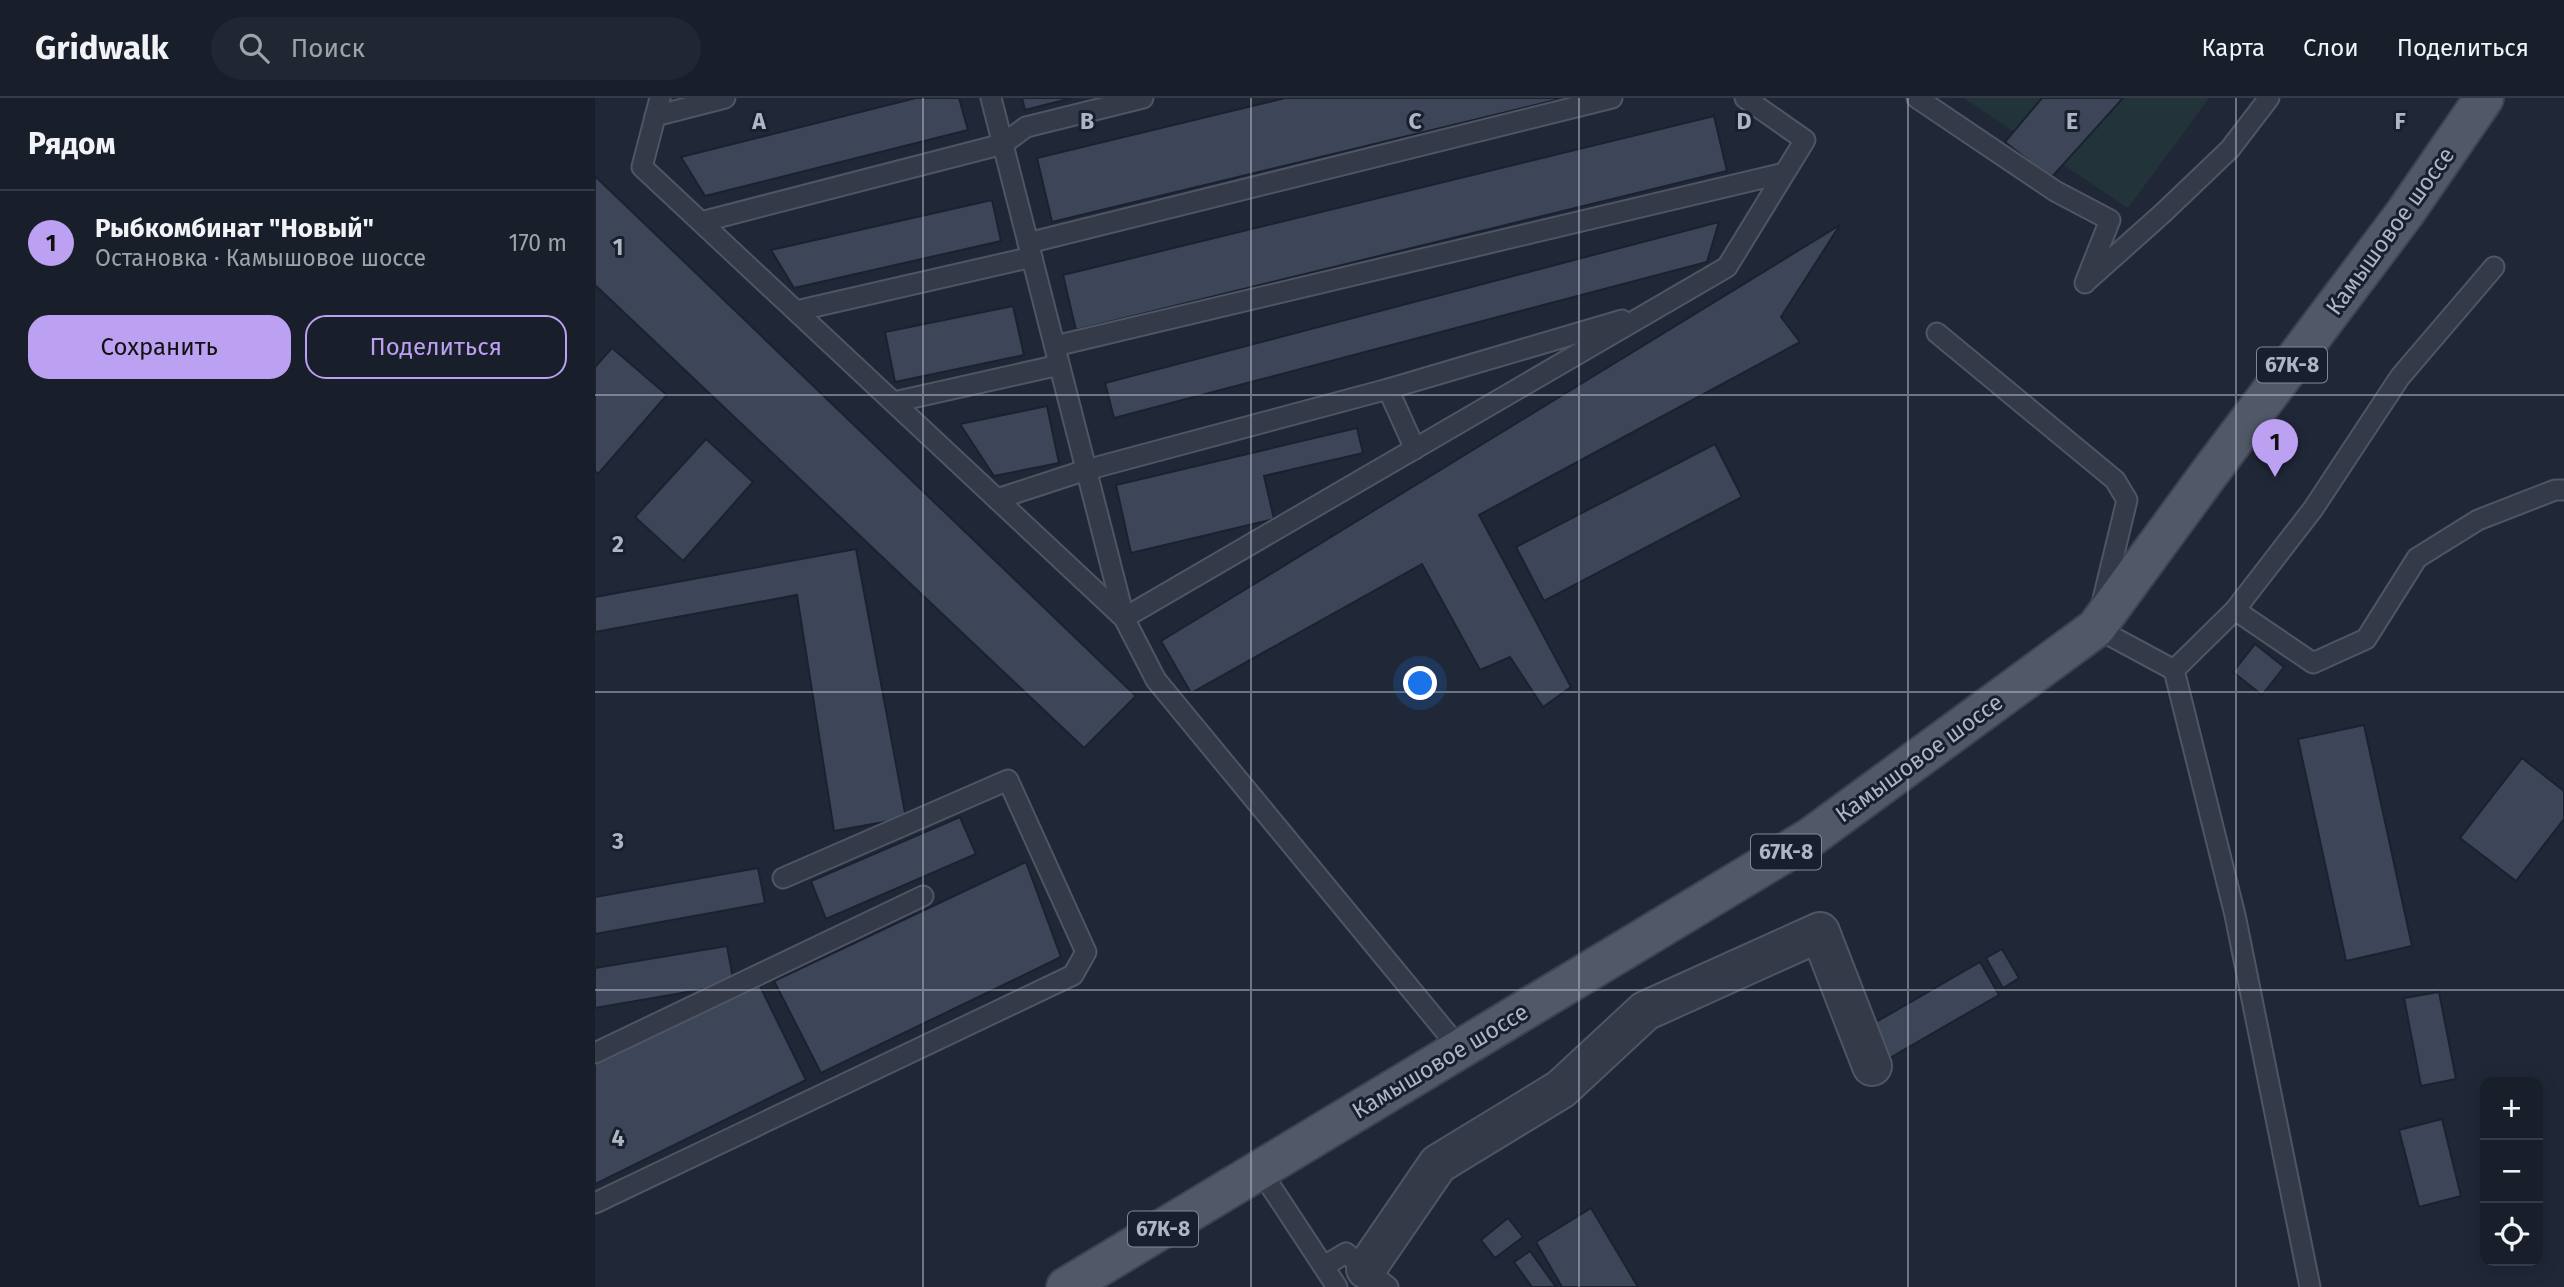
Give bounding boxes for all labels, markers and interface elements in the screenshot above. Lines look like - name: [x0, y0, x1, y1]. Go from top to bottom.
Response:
- search box: [211, 17, 701, 80]
- text: Gridwalk: [35, 28, 169, 68]
- icon: search: [235, 29, 273, 67]
- text: Поиск: [291, 33, 365, 64]
- text: Карта: [2201, 34, 2265, 62]
- text: Слои: [2303, 34, 2359, 62]
- text: Поделиться: [2397, 34, 2529, 62]
- text: A: [751, 107, 766, 135]
- text: B: [1080, 107, 1094, 135]
- text: C: [1408, 107, 1422, 135]
- text: D: [1737, 107, 1752, 135]
- text: E: [2066, 107, 2078, 135]
- text: F: [2394, 107, 2406, 135]
- text: Рядом: [28, 126, 116, 162]
- street label: Камышовое шоссе: [2320, 142, 2460, 320]
- text: Рыбкомбинат "Новый": [95, 213, 374, 244]
- text: 1: [46, 229, 56, 257]
- text: 170 m: [508, 229, 567, 257]
- text: 1: [613, 233, 623, 261]
- text: Остановка · Камышовое шоссе: [95, 244, 426, 272]
- button: Сохранить: [28, 315, 291, 379]
- button: Поделиться: [305, 315, 567, 379]
- road number: 67К-8: [2257, 348, 2327, 382]
- pin: 1: [2252, 419, 2298, 477]
- text: 2: [612, 530, 624, 558]
- your location: [1403, 666, 1437, 700]
- street label: Камышовое шоссе: [1830, 688, 2008, 828]
- text: 3: [611, 827, 624, 855]
- road number: 67К-8: [1751, 834, 1821, 870]
- street label: Камышовое шоссе: [1347, 997, 1533, 1125]
- map controls: [2480, 1077, 2543, 1266]
- button: +: [2480, 1077, 2543, 1140]
- text: 4: [612, 1124, 625, 1152]
- button: −: [2480, 1140, 2543, 1203]
- button: locate: [2480, 1203, 2543, 1266]
- road number: 67К-8: [1128, 1212, 1198, 1246]

